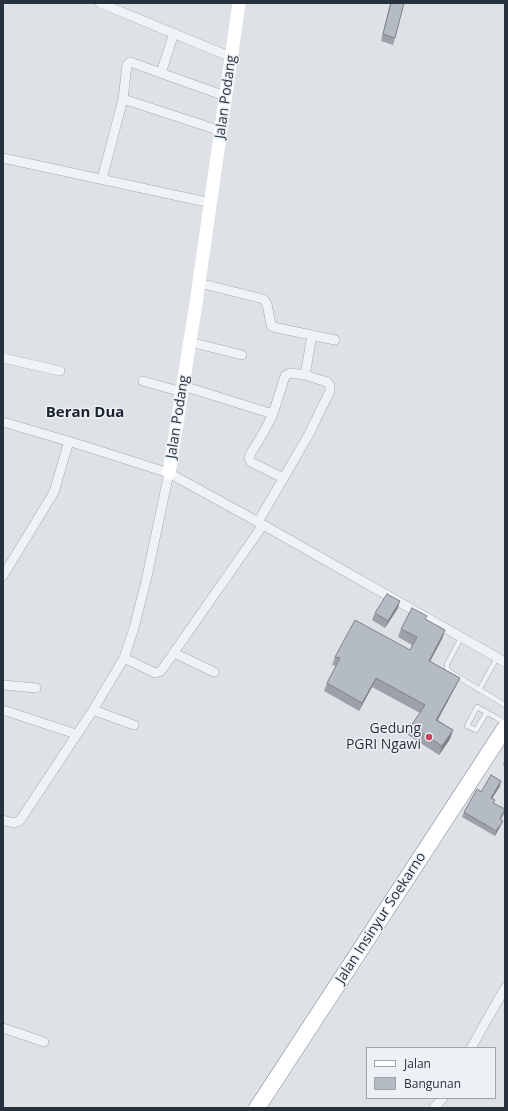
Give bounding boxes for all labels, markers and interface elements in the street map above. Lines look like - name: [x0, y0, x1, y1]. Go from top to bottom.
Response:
- street label: Jalan Podang: [212, 54, 240, 140]
- street label: Jalan Podang: [163, 374, 193, 460]
- district label: Beran Dua: [46, 404, 124, 422]
- place label: Gedung PGRI Ngawi: [346, 721, 421, 754]
- marker: Gedung PGRI Ngawi: [424, 732, 434, 742]
- street label: Jalan Insinyur Soekarno: [332, 849, 430, 987]
- legend: [366, 1047, 496, 1099]
- text: Jalan: [404, 1055, 431, 1072]
- text: Bangunan: [404, 1075, 461, 1092]

